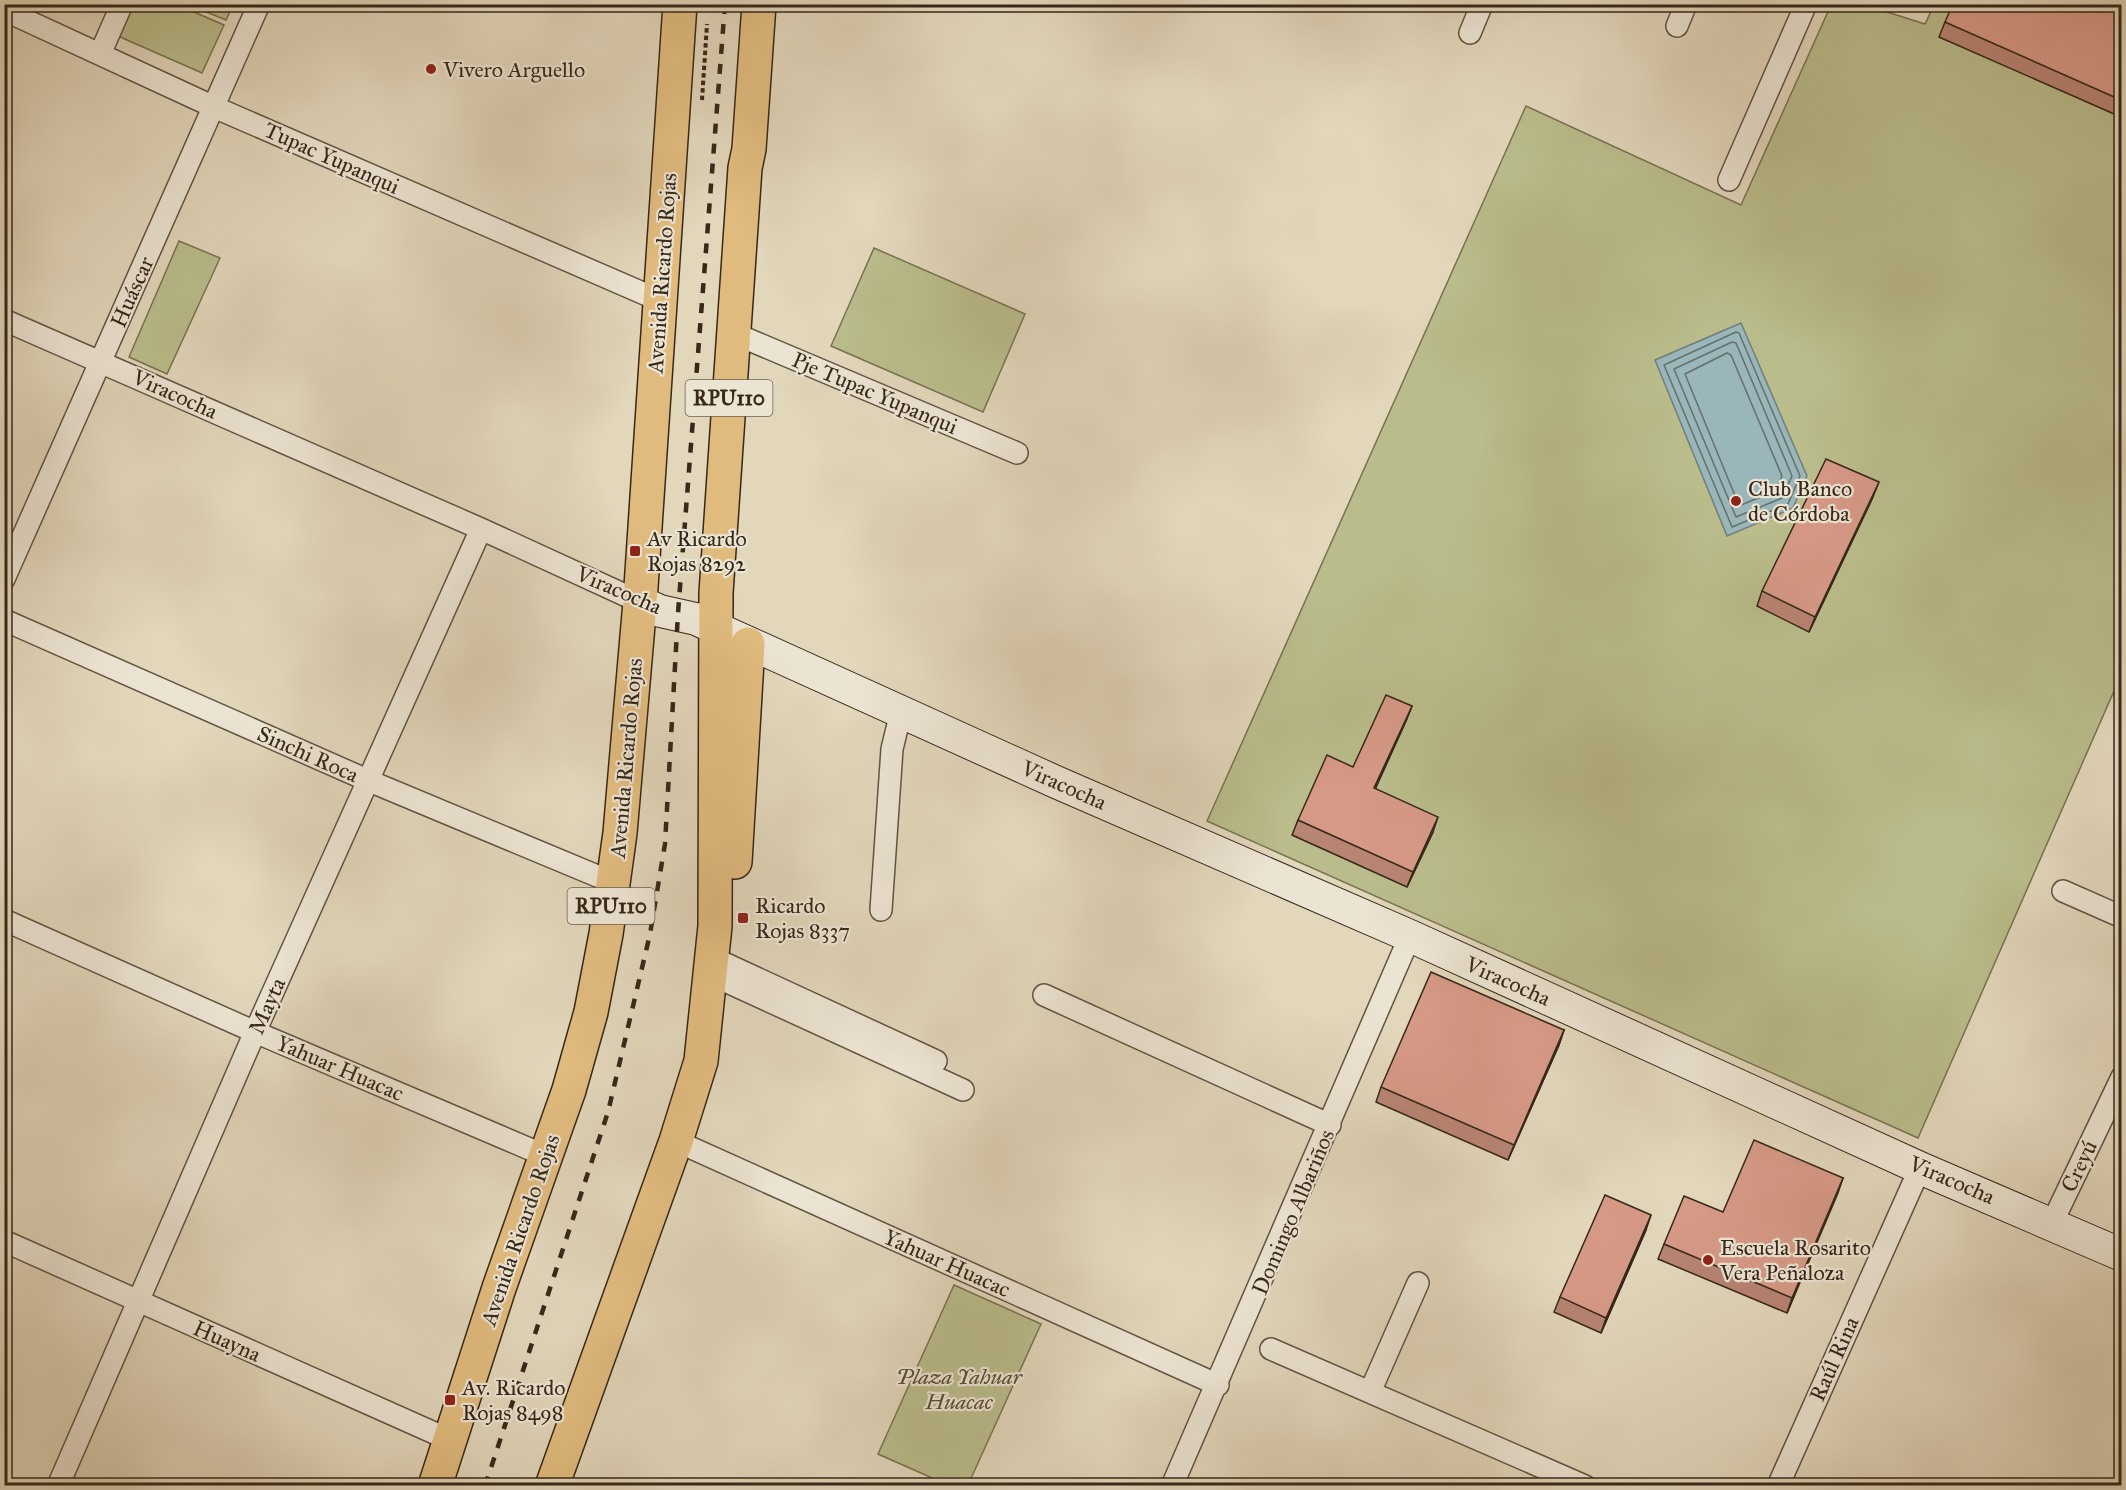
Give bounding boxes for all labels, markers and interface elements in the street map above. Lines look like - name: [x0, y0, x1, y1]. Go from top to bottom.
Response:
- place label: Vivero Arguello: [442, 56, 585, 83]
- marker: Vivero Arguello: [424, 62, 438, 76]
- street label: Tupac Yupanqui: [260, 116, 404, 200]
- street label: Avenida Ricardo Rojas: [641, 172, 682, 375]
- street label: Huáscar: [104, 252, 160, 332]
- street label: Pje Tupac Yupanqui: [788, 346, 962, 440]
- street label: Viracocha: [127, 363, 222, 425]
- road number: RPU110: [686, 380, 772, 416]
- place label: Club Banco de Córdoba: [1748, 475, 1852, 527]
- marker: Club Banco de Córdoba: [1729, 494, 1743, 508]
- place label: Av Ricardo Rojas 8292: [646, 525, 747, 577]
- marker: Av Ricardo Rojas 8292: [628, 544, 642, 558]
- street label: Viracocha: [571, 560, 666, 620]
- street label: Avenida Ricardo Rojas: [604, 657, 648, 860]
- street label: Sinchi Roca: [253, 720, 363, 789]
- street label: Viracocha: [1016, 754, 1111, 816]
- road number: RPU110: [568, 888, 654, 924]
- place label: Ricardo Rojas 8337: [755, 892, 850, 944]
- marker: Ricardo Rojas 8337: [736, 911, 750, 925]
- street label: Viracocha: [1460, 950, 1555, 1012]
- street label: Mayta: [243, 973, 292, 1038]
- street label: Yahuar Huacac: [272, 1029, 408, 1107]
- street label: Domingo Albariños: [1246, 1125, 1340, 1299]
- street label: Avenida Ricardo Rojas: [474, 1131, 565, 1330]
- street label: Creyú: [2055, 1135, 2103, 1196]
- street label: Viracocha: [1904, 1150, 1999, 1210]
- street label: Yahuar Huacac: [880, 1223, 1014, 1303]
- place label: Escuela Rosarito Vera Peñaloza: [1719, 1234, 1871, 1286]
- marker: Escuela Rosarito Vera Peñaloza: [1701, 1253, 1715, 1267]
- street label: Raúl Rina: [1803, 1312, 1865, 1406]
- street label: Huayna: [189, 1314, 266, 1368]
- park label: Plaza Yahuar Huacac: [896, 1363, 1024, 1415]
- place label: Av. Ricardo Rojas 8498: [461, 1374, 566, 1426]
- marker: Av. Ricardo Rojas 8498: [443, 1393, 457, 1407]

